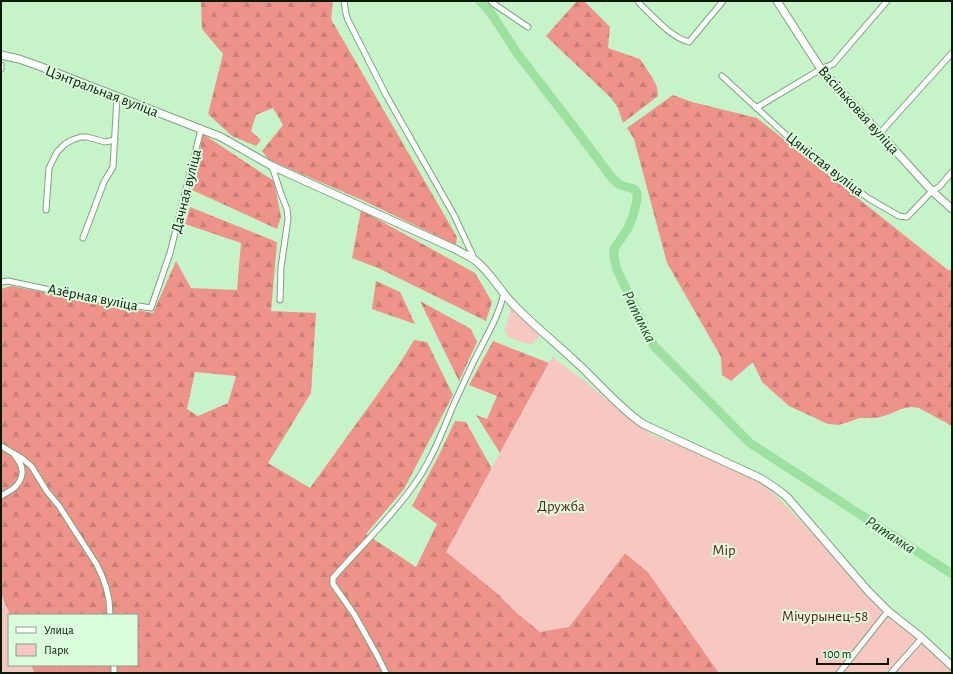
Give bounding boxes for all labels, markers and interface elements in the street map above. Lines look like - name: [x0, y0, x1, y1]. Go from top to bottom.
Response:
- street label: Цэнтральная вуліца: [43, 63, 161, 120]
- street label: Васільковая вуліца: [815, 63, 902, 158]
- street label: Цяністая вуліца: [783, 129, 867, 200]
- street label: Дачная вуліца: [169, 147, 204, 235]
- street label: Азёрная вуліца: [46, 281, 139, 314]
- water label: Ратамка: [619, 288, 659, 345]
- park label: Дружба: [537, 499, 585, 514]
- water label: Ратамка: [863, 513, 918, 557]
- park label: Мір: [712, 543, 736, 558]
- park label: Мічурынец-58: [782, 609, 868, 624]
- legend: [8, 614, 138, 666]
- text: Улица: [44, 624, 74, 636]
- scale bar: [817, 640, 888, 666]
- text: Парк: [44, 644, 69, 656]
- text: 100 m: [823, 648, 851, 660]

